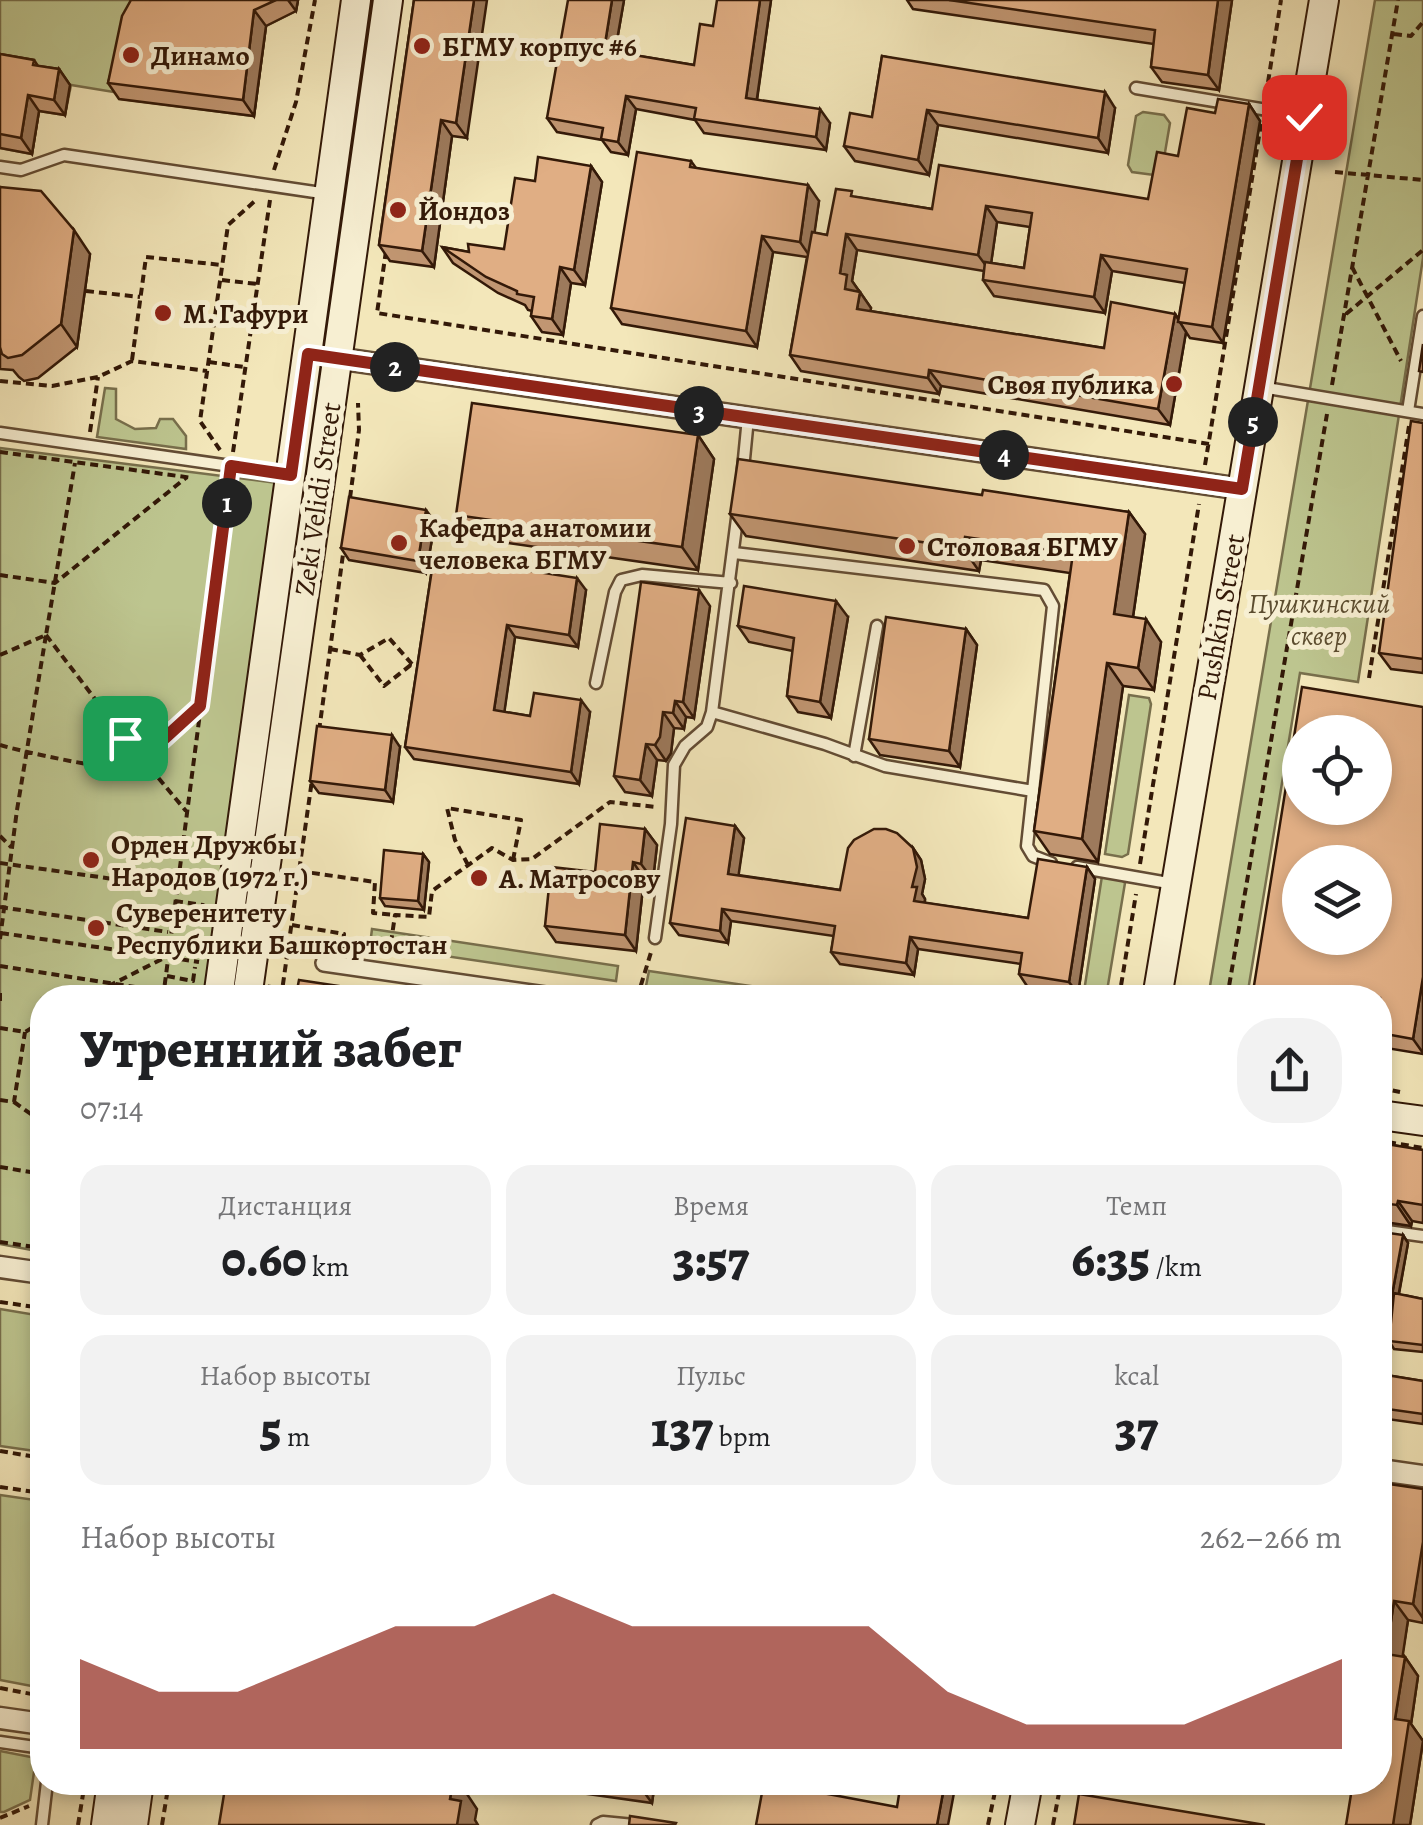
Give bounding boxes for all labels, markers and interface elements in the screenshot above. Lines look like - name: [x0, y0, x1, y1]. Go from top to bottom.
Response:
- place label: БГМУ корпус #6: [442, 28, 637, 66]
- marker: БГМУ корпус #6: [411, 35, 433, 57]
- place label: Динамо: [151, 37, 250, 75]
- marker: Динамо: [120, 44, 142, 66]
- pin: [1262, 75, 1347, 160]
- icon: check: [1277, 90, 1332, 145]
- place label: Йондоз: [418, 192, 510, 230]
- marker: Йондоз: [387, 199, 409, 221]
- place label: М. Гафури: [183, 295, 309, 333]
- marker: М. Гафури: [152, 302, 174, 324]
- pin: 2: [370, 342, 420, 392]
- text: 2: [388, 348, 402, 386]
- place label: Своя публика: [988, 366, 1155, 404]
- marker: Своя публика: [1163, 373, 1185, 395]
- pin: 3: [674, 386, 724, 436]
- text: 3: [693, 392, 705, 430]
- pin: 5: [1228, 397, 1278, 447]
- street label: Zeki Velidi Street: [286, 400, 350, 598]
- text: 5: [1247, 403, 1259, 441]
- pin: 4: [979, 430, 1029, 480]
- text: 4: [997, 436, 1011, 474]
- pin: 1: [202, 478, 252, 528]
- text: 1: [222, 484, 232, 522]
- place label: Кафедра анатомии человека БГМУ: [419, 509, 652, 579]
- place label: Столовая БГМУ: [927, 528, 1119, 566]
- street label: Pushkin Street: [1188, 531, 1254, 703]
- marker: Кафедра анатомии человека БГМУ: [388, 532, 410, 554]
- marker: Столовая БГМУ: [896, 535, 918, 557]
- park label: Пушкинский сквер: [1248, 585, 1390, 655]
- pin: [83, 696, 168, 781]
- icon: arrive: [98, 711, 153, 766]
- map controls: [1282, 715, 1392, 955]
- button: locate: [1282, 715, 1392, 825]
- place label: Орден Дружбы Народов (1972 г.): [111, 826, 309, 896]
- button: layers: [1282, 845, 1392, 955]
- marker: Орден Дружбы Народов (1972 г.): [80, 849, 102, 871]
- place label: А. Матросову: [498, 860, 661, 898]
- marker: А. Матросову: [468, 867, 490, 889]
- place label: Суверенитету Республики Башкортостан: [116, 894, 448, 964]
- marker: Суверенитету Республики Башкортостан: [85, 917, 107, 939]
- text: Утренний забег: [80, 1011, 462, 1086]
- button: share: [1237, 1018, 1342, 1123]
- text: 07:14: [80, 1086, 144, 1130]
- text: Дистанция: [219, 1187, 352, 1225]
- text: Время: [673, 1187, 749, 1225]
- text: Темп: [1106, 1187, 1167, 1225]
- text: 0.60: [221, 1225, 307, 1293]
- text: 3:57: [673, 1225, 749, 1293]
- text: 6:35: [1071, 1225, 1150, 1293]
- text: km: [307, 1248, 349, 1286]
- text: /km: [1150, 1248, 1202, 1286]
- text: Набор высоты: [200, 1357, 371, 1395]
- text: Пульс: [676, 1357, 746, 1395]
- text: kcal: [1114, 1357, 1159, 1395]
- text: 5: [260, 1395, 282, 1463]
- text: 137: [651, 1395, 713, 1463]
- text: 37: [1115, 1395, 1158, 1463]
- text: m: [282, 1418, 310, 1456]
- text: bpm: [713, 1418, 771, 1456]
- text: Набор высоты: [80, 1515, 276, 1559]
- text: 262–266 m: [1200, 1515, 1342, 1559]

